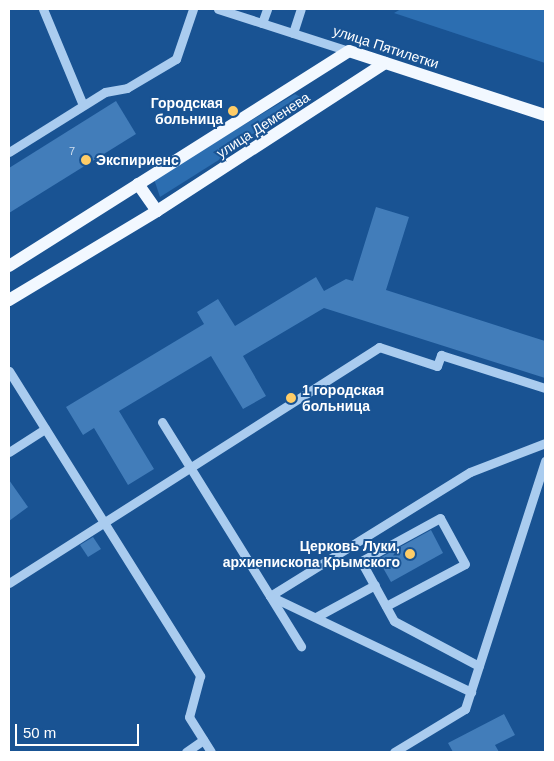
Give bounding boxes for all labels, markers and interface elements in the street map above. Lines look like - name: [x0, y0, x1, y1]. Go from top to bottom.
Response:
- street label: улица Пятилетки: [331, 22, 441, 72]
- street label: улица Деменева: [213, 89, 313, 161]
- place label: Городская больница: [151, 95, 223, 128]
- marker: Городская больница: [227, 105, 239, 117]
- house number: 7: [69, 144, 75, 158]
- place label: Экспириенс: [96, 152, 179, 168]
- marker: Экспириенс: [80, 154, 92, 166]
- place label: 1 городская больница: [302, 382, 384, 414]
- marker: 1 городская больница: [284, 391, 298, 405]
- place label: Церковь Луки, архиепископа Крымского: [223, 538, 400, 570]
- marker: Церковь Луки, архиепископа Крымского: [404, 548, 416, 560]
- scale bar: [18, 714, 141, 746]
- text: 50 m: [23, 724, 56, 741]

